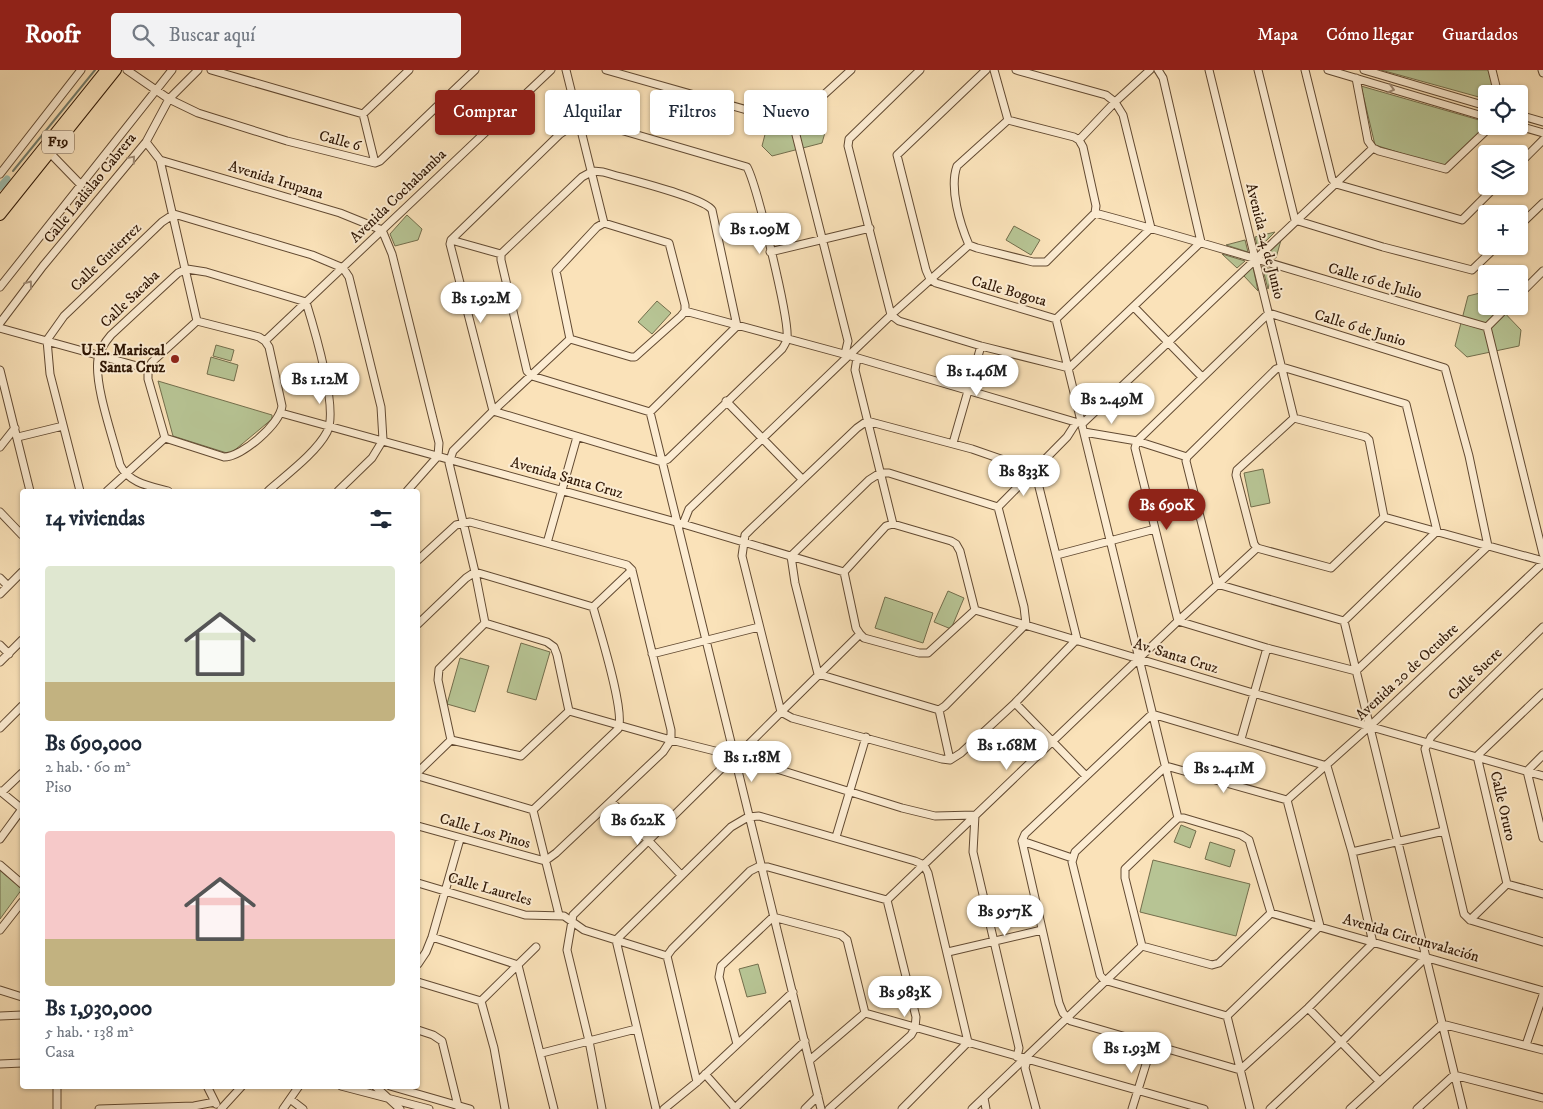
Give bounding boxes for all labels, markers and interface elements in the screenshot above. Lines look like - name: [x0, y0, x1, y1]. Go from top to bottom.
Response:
- search box: [111, 13, 461, 58]
- text: Roofr: [25, 20, 81, 50]
- icon: search: [129, 21, 157, 49]
- text: Buscar aquí: [169, 24, 255, 47]
- text: Mapa: [1257, 24, 1298, 46]
- text: Cómo llegar: [1326, 24, 1414, 46]
- text: Guardados: [1442, 24, 1518, 46]
- one-way arrow: [1387, 83, 1395, 93]
- map controls: [1478, 85, 1528, 315]
- button: locate: [1478, 85, 1528, 135]
- chip: Comprar: [435, 90, 535, 135]
- chip: Alquilar: [545, 90, 640, 135]
- chip: Filtros: [650, 90, 734, 135]
- chip: Nuevo: [744, 90, 827, 135]
- street label: Calle 6: [317, 126, 364, 156]
- street label: Calle Ladislao Cabrera: [40, 128, 141, 247]
- road number: F19: [42, 131, 74, 154]
- street label: Avenida Cochabamba: [346, 145, 451, 247]
- button: layers: [1478, 145, 1528, 195]
- one-way arrow: [127, 155, 136, 164]
- street label: Avenida Irupana: [226, 157, 326, 204]
- street label: Avenida 24 de Junio: [1241, 181, 1289, 301]
- button: +: [1478, 205, 1528, 255]
- pin: Bs 1.09M: [708, 212, 812, 255]
- street label: Calle Gutierrez: [67, 218, 146, 296]
- text: Bs 1.09M: [730, 219, 790, 239]
- street label: Calle 16 de Julio: [1326, 259, 1424, 303]
- button: −: [1478, 265, 1528, 315]
- street label: Calle Sacaba: [96, 266, 164, 332]
- street label: Calle Bogota: [969, 271, 1049, 311]
- one-way arrow: [24, 281, 32, 290]
- pin: Bs 1.92M: [429, 282, 533, 324]
- text: Bs 1.92M: [451, 288, 511, 308]
- street label: Calle 6 de Junio: [1312, 305, 1408, 351]
- place label: U.E. Mariscal Santa Cruz: [81, 341, 165, 377]
- marker: U.E. Mariscal Santa Cruz: [169, 353, 181, 365]
- pin: Bs 1.46M: [925, 354, 1029, 397]
- text: Bs 1.46M: [947, 361, 1007, 381]
- pin: Bs 1.12M: [268, 362, 372, 405]
- text: Bs 1.12M: [292, 369, 348, 389]
- pin: Bs 2.49M: [1060, 382, 1164, 425]
- text: Bs 2.49M: [1081, 389, 1143, 409]
- street label: Avenida Santa Cruz: [508, 453, 626, 503]
- pin: Bs 833K: [978, 454, 1070, 497]
- text: Bs 833K: [999, 461, 1049, 481]
- pin: Bs 690K: [1121, 488, 1213, 531]
- text: Bs 690K: [1139, 495, 1195, 515]
- icon: filters: [367, 505, 395, 533]
- text: 14 viviendas: [45, 506, 145, 532]
- icon: home: [175, 599, 265, 689]
- street label: Avenida 20 de Octubre: [1351, 619, 1463, 725]
- street label: Av. Santa Cruz: [1131, 634, 1221, 678]
- street label: Calle Sucre: [1444, 644, 1506, 704]
- pin: Bs 1.68M: [955, 728, 1059, 771]
- text: Bs 690,000: [45, 731, 142, 757]
- text: Bs 1.68M: [977, 735, 1037, 755]
- pin: Bs 1.18M: [700, 740, 804, 783]
- text: Bs 1.18M: [723, 747, 781, 767]
- pin: Bs 2.41M: [1172, 752, 1276, 794]
- text: 2 hab. · 60 m²: [45, 757, 131, 777]
- text: Bs 2.41M: [1194, 758, 1254, 778]
- street label: Calle Oruro: [1486, 769, 1520, 843]
- text: Piso: [45, 777, 72, 797]
- pin: Bs 622K: [592, 804, 684, 846]
- street label: Calle Los Pinos: [437, 809, 533, 853]
- text: Bs 622K: [611, 810, 665, 830]
- icon: home: [175, 864, 265, 954]
- street label: Calle Laureles: [446, 868, 534, 910]
- pin: Bs 957K: [959, 894, 1051, 937]
- text: Bs 957K: [978, 901, 1032, 921]
- street label: Avenida Circunvalación: [1341, 909, 1481, 967]
- pin: Bs 983K: [859, 976, 951, 1018]
- text: Bs 983K: [879, 982, 931, 1002]
- text: Bs 1,930,000: [45, 996, 152, 1022]
- text: 5 hab. · 138 m²: [45, 1022, 134, 1042]
- pin: Bs 1.93M: [1080, 1032, 1184, 1074]
- text: Bs 1.93M: [1103, 1038, 1161, 1058]
- text: Casa: [45, 1042, 75, 1062]

